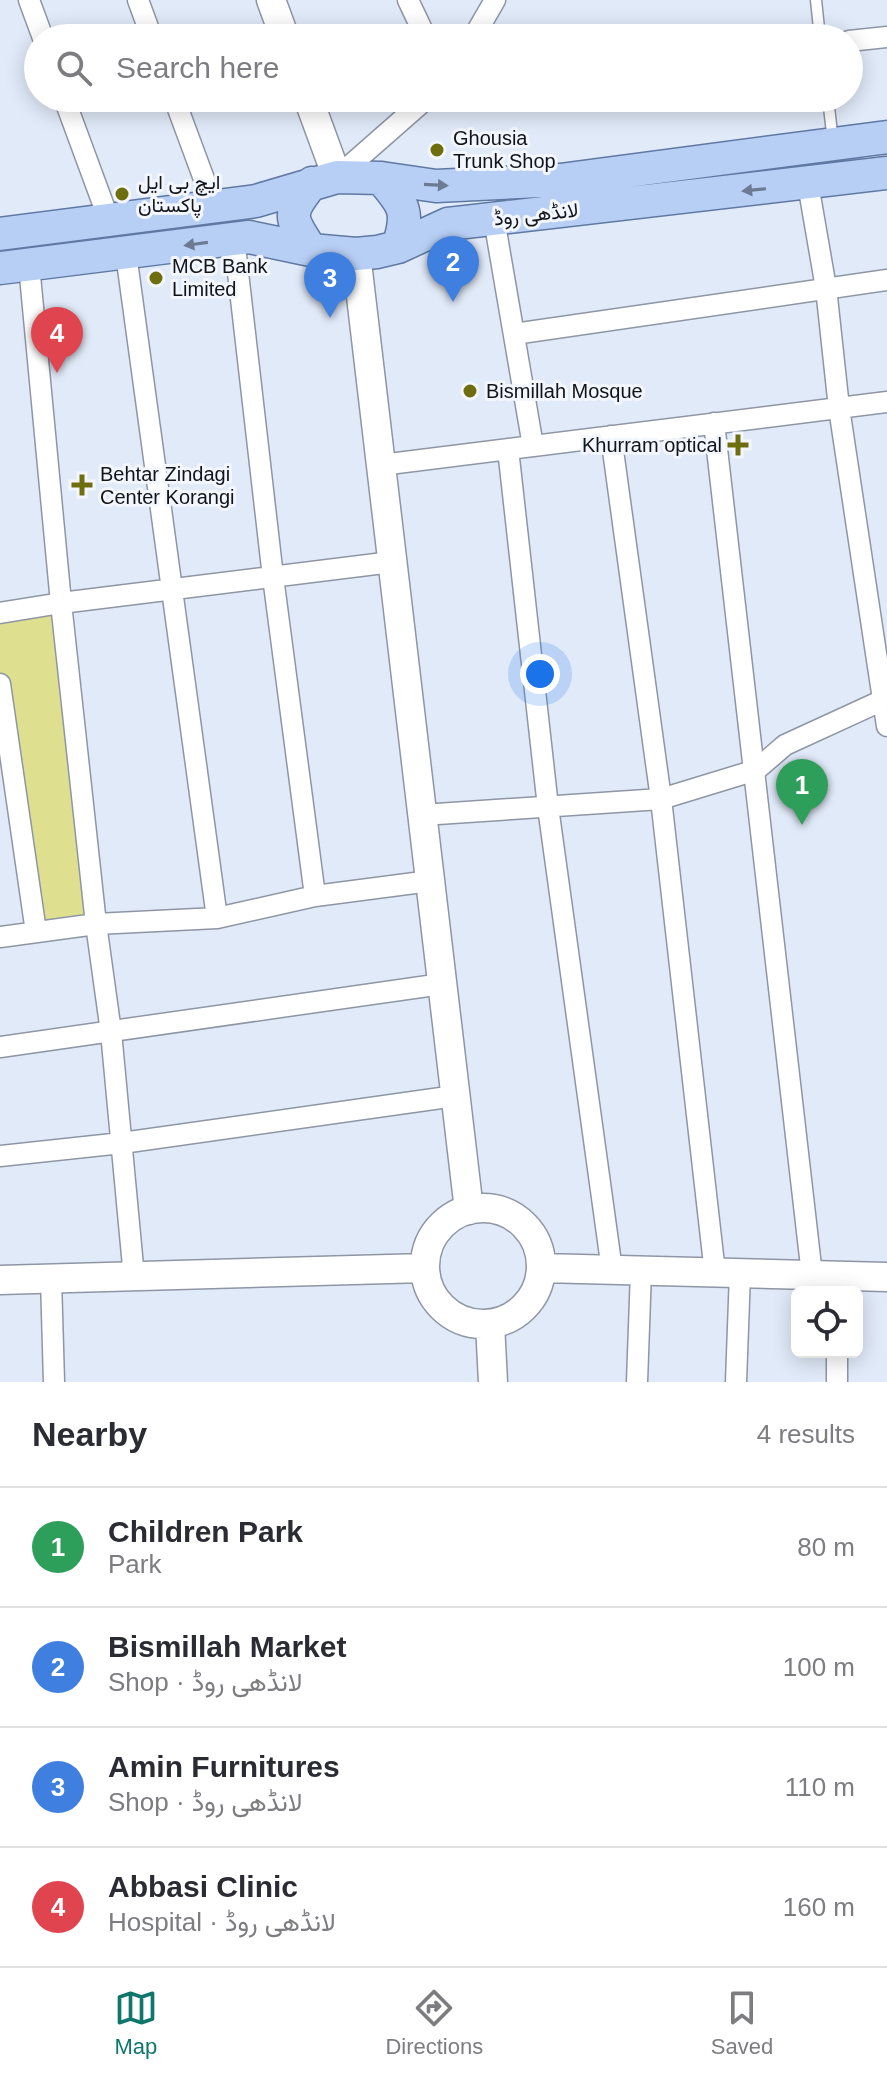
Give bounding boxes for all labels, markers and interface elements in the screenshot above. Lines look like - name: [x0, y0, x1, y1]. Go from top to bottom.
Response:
- search box: [24, 24, 863, 112]
- icon: search: [52, 46, 96, 90]
- text: Search here: [116, 51, 279, 84]
- place label: Ghousia Trunk Shop: [453, 127, 556, 172]
- marker: Ghousia Trunk Shop: [428, 141, 446, 159]
- place label: ایچ بی ایل پاکستان: [138, 171, 221, 219]
- one-way arrow: [424, 179, 449, 192]
- one-way arrow: [741, 183, 766, 196]
- marker: ایچ بی ایل پاکستان: [113, 185, 131, 203]
- street label: لانڈھی روڈ: [493, 199, 580, 231]
- pin: 2: [427, 236, 479, 302]
- one-way arrow: [183, 238, 208, 251]
- pin: 3: [304, 252, 356, 318]
- place label: MCB Bank Limited: [172, 255, 269, 300]
- marker: MCB Bank Limited: [147, 269, 165, 287]
- pin: 4: [31, 307, 83, 373]
- place label: Bismillah Mosque: [486, 380, 643, 402]
- marker: Bismillah Mosque: [461, 382, 479, 400]
- place label: Khurram optical: [582, 434, 722, 456]
- marker: Khurram optical: [729, 436, 747, 454]
- place label: Behtar Zindagi Center Korangi: [100, 463, 235, 508]
- marker: Behtar Zindagi Center Korangi: [71, 474, 93, 496]
- your location: [520, 654, 560, 694]
- pin: 1: [776, 759, 828, 825]
- map controls: [791, 1286, 863, 1358]
- button: locate: [791, 1286, 863, 1358]
- text: Nearby: [32, 1415, 147, 1453]
- text: 4 results: [757, 1419, 855, 1449]
- text: Children Park: [108, 1515, 303, 1548]
- text: 1: [51, 1532, 65, 1562]
- text: 80 m: [797, 1532, 855, 1562]
- text: Park: [108, 1549, 161, 1579]
- text: Bismillah Market: [108, 1630, 346, 1663]
- text: 2: [51, 1652, 65, 1682]
- text: 100 m: [783, 1652, 855, 1682]
- text: Shop · لانڈھی روڈ: [108, 1667, 303, 1697]
- text: Amin Furnitures: [108, 1750, 340, 1783]
- text: 3: [51, 1772, 65, 1802]
- text: 110 m: [785, 1772, 855, 1802]
- text: Shop · لانڈھی روڈ: [108, 1787, 303, 1817]
- text: Abbasi Clinic: [108, 1870, 298, 1903]
- text: 4: [51, 1892, 65, 1922]
- text: 160 m: [783, 1892, 855, 1922]
- text: Hospital · لانڈھی روڈ: [108, 1907, 336, 1937]
- tab: Map: [114, 1986, 158, 2060]
- tab: Directions: [385, 1986, 483, 2060]
- tab: Saved: [711, 1986, 773, 2060]

